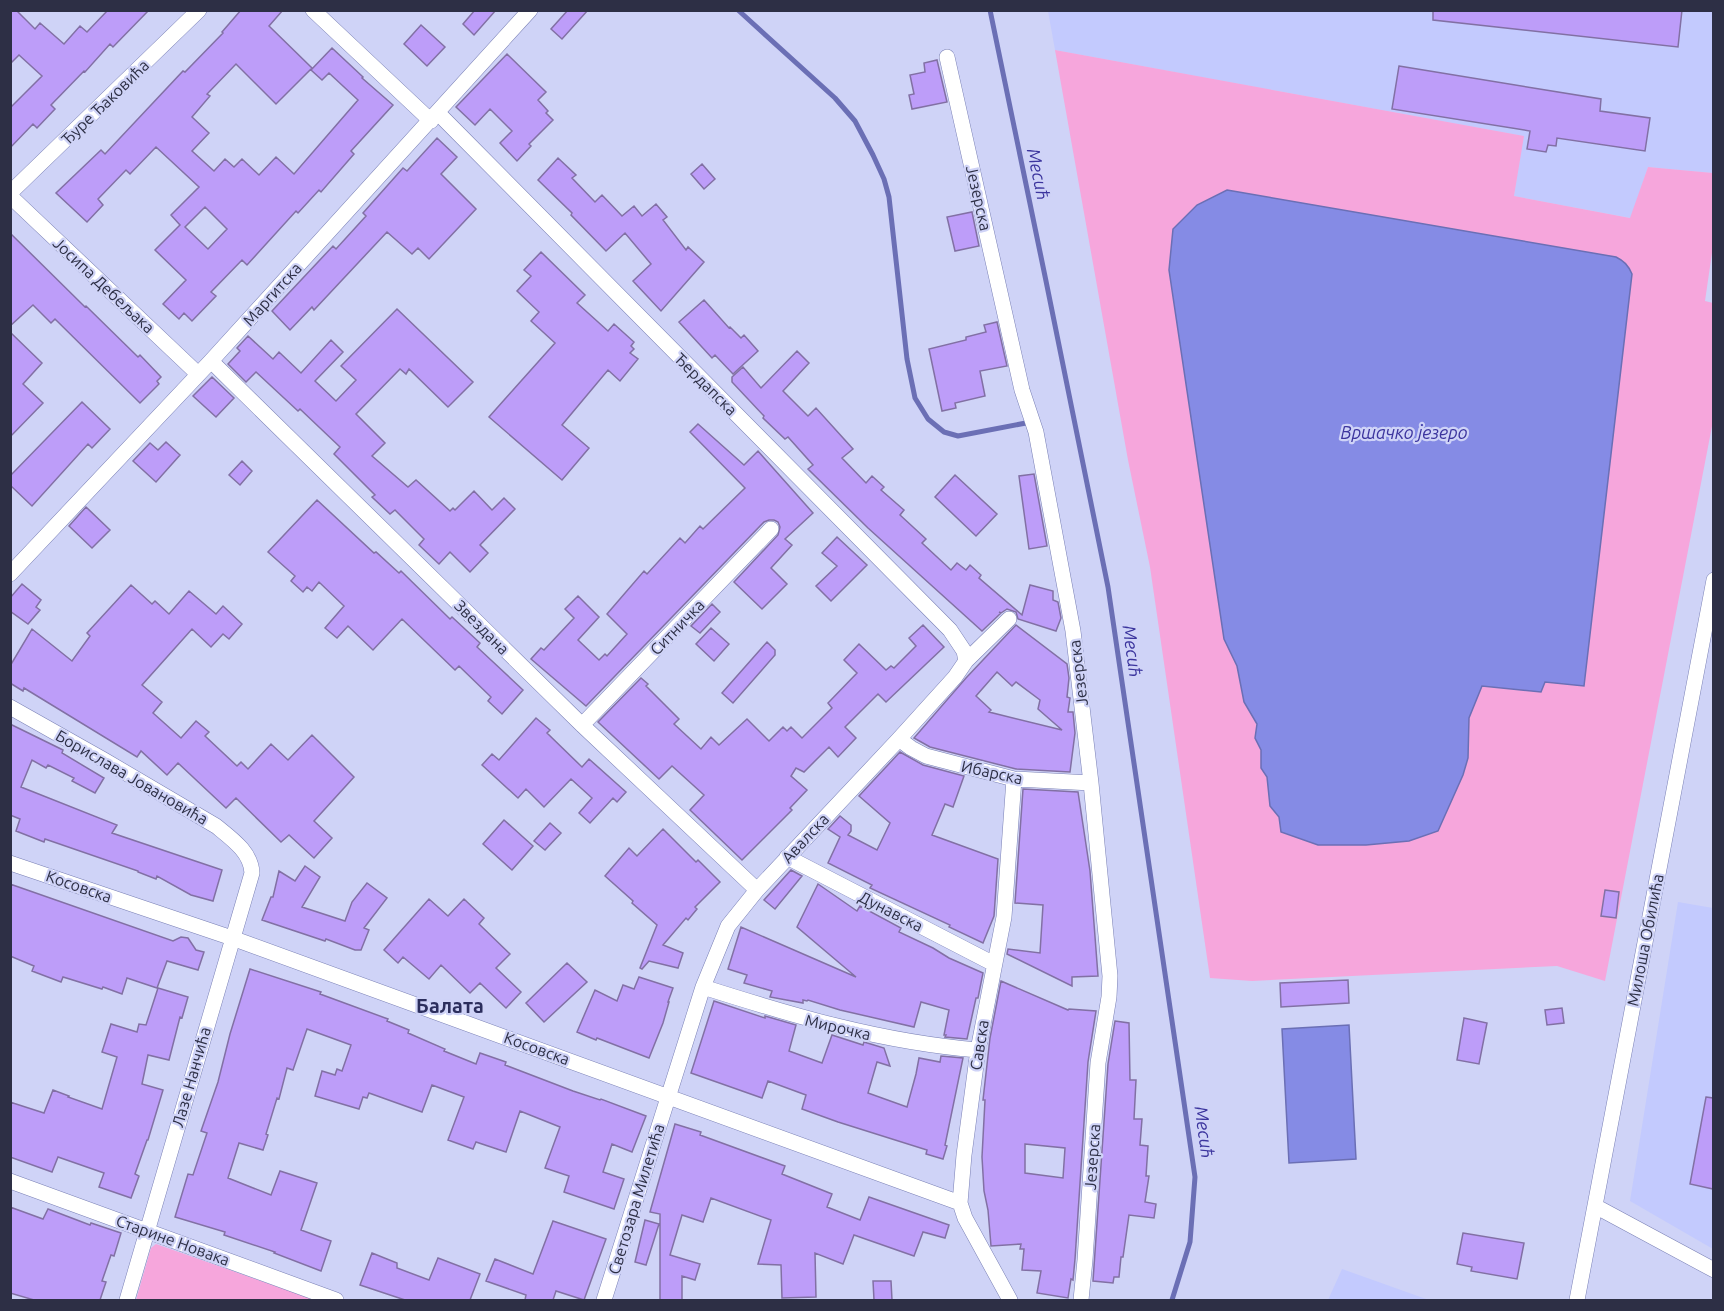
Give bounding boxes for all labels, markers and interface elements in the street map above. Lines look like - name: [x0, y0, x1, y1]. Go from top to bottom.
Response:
- street label: Ђуре Ђаковића: [58, 56, 152, 148]
- water label: Месић: [1024, 146, 1054, 201]
- street label: Језерска: [963, 164, 995, 232]
- street label: Јосипа Дебељака: [50, 234, 158, 336]
- street label: Маргитска: [239, 259, 305, 329]
- street label: Ђердапска: [671, 349, 741, 419]
- water label: Вршачко језеро: [1341, 422, 1468, 442]
- street label: Звездана: [451, 596, 513, 658]
- street label: Ситничка: [646, 596, 708, 658]
- water label: Месић: [1119, 624, 1147, 678]
- street label: Језерска: [1065, 639, 1091, 707]
- street label: Борислава Јовановића: [53, 726, 211, 828]
- street label: Ибарска: [960, 757, 1024, 787]
- street label: Авалска: [778, 810, 832, 866]
- street label: Косовска: [44, 866, 114, 906]
- street label: Милоша Обилића: [1623, 872, 1667, 1008]
- street label: Дунавска: [856, 887, 926, 935]
- district label: Балата: [416, 994, 484, 1017]
- street label: Мирочка: [803, 1011, 873, 1043]
- street label: Савска: [966, 1019, 992, 1071]
- street label: Лазе Нанчића: [168, 1025, 214, 1129]
- street label: Косовска: [502, 1028, 572, 1068]
- water label: Месић: [1191, 1105, 1219, 1159]
- street label: Светозара Милетића: [605, 1122, 667, 1276]
- street label: Језерска: [1081, 1123, 1103, 1191]
- street label: Старине Новака: [114, 1211, 232, 1269]

